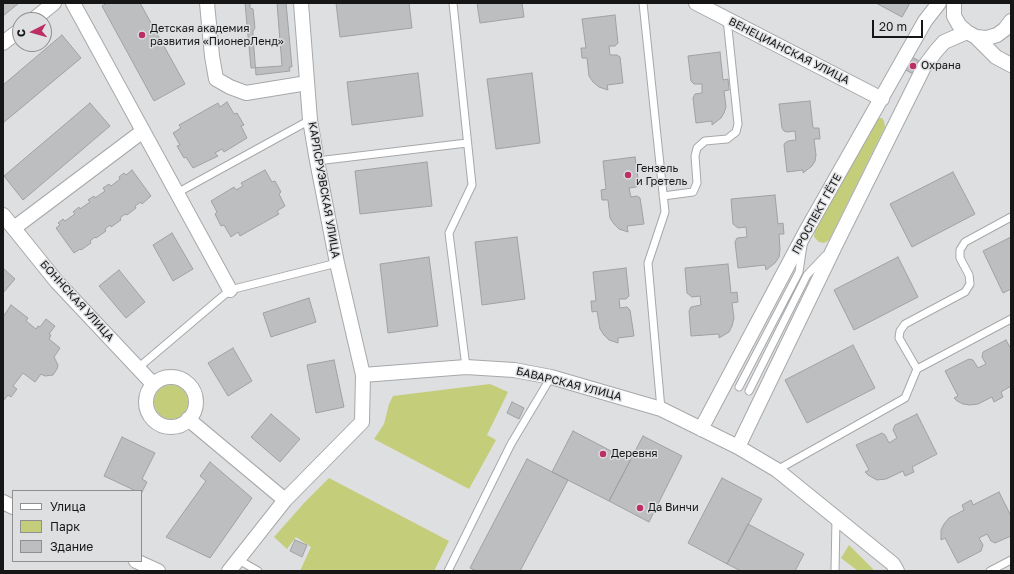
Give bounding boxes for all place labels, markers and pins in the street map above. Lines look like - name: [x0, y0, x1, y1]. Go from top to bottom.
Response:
- place label: Детская академия развития «ПионерЛенд»: [150, 22, 284, 48]
- marker: Детская академия развития «ПионерЛенд»: [137, 30, 147, 40]
- place label: Охрана: [921, 59, 961, 73]
- marker: Охрана: [908, 61, 918, 71]
- place label: Гензель и Гретель: [636, 162, 687, 188]
- marker: Гензель и Гретель: [623, 170, 633, 180]
- place label: Деревня: [611, 447, 658, 461]
- marker: Деревня: [598, 449, 608, 459]
- place label: Да Винчи: [648, 501, 699, 515]
- marker: Да Винчи: [635, 503, 645, 513]

